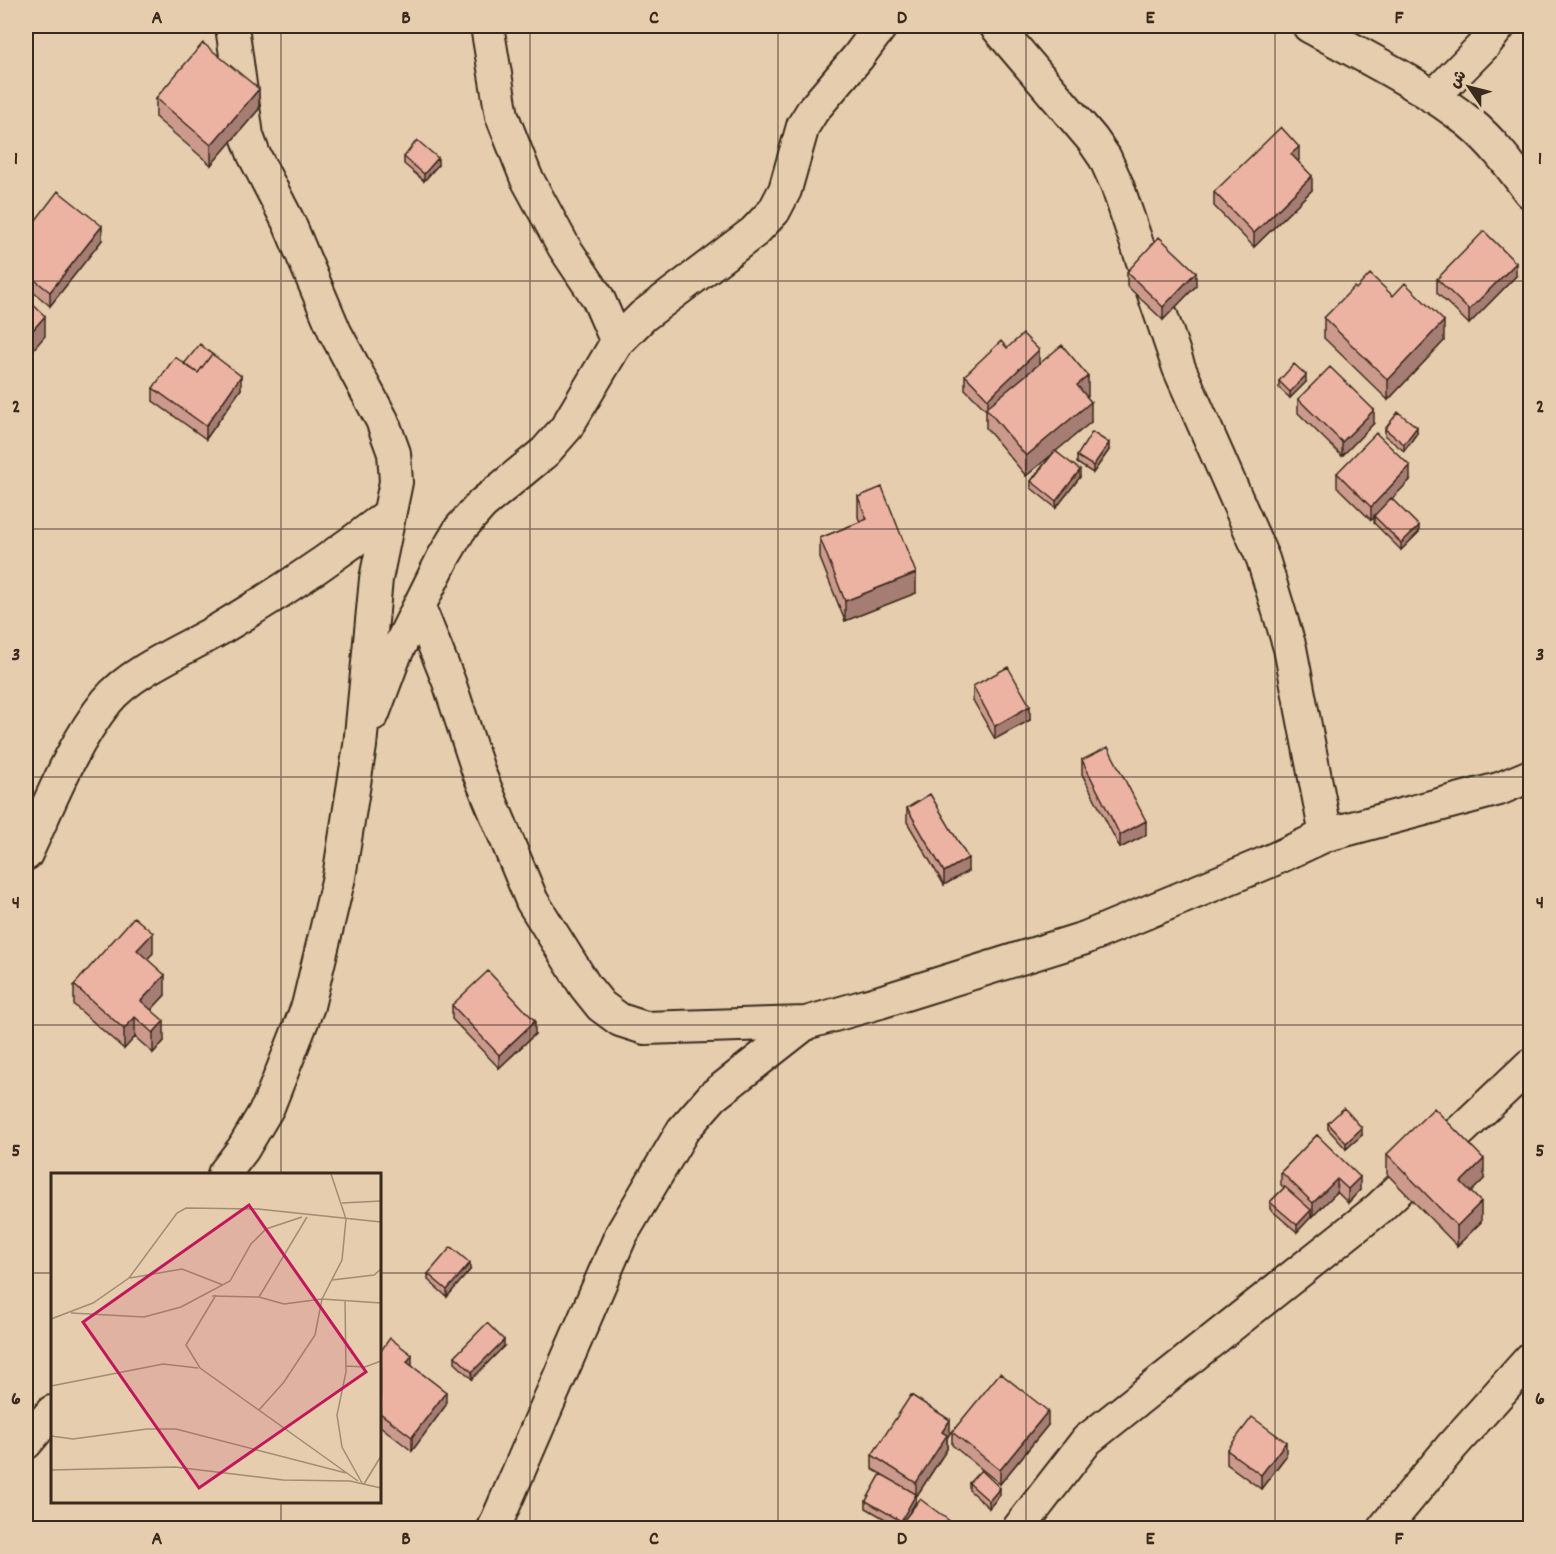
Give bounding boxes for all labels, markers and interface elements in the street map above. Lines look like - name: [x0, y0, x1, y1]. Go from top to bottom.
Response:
- text: A: [152, 5, 163, 33]
- text: B: [401, 5, 411, 33]
- text: C: [649, 5, 659, 33]
- text: D: [897, 5, 908, 33]
- text: E: [1145, 5, 1155, 33]
- text: F: [1395, 5, 1405, 33]
- north arrow: [1439, 57, 1499, 117]
- text: ش: [1444, 66, 1473, 94]
- text: 1: [14, 146, 18, 174]
- text: 1: [1538, 146, 1542, 174]
- text: 2: [12, 394, 20, 422]
- text: 2: [1536, 394, 1544, 422]
- text: 3: [12, 642, 20, 670]
- text: 3: [1536, 642, 1544, 670]
- text: 4: [12, 890, 20, 918]
- text: 4: [1536, 890, 1544, 918]
- text: 5: [11, 1138, 21, 1166]
- text: 5: [1535, 1138, 1545, 1166]
- inset map: [51, 1173, 381, 1503]
- text: 6: [11, 1386, 21, 1414]
- text: 6: [1535, 1386, 1545, 1414]
- text: A: [152, 1526, 163, 1554]
- text: B: [401, 1526, 411, 1554]
- text: C: [649, 1526, 659, 1554]
- text: D: [897, 1526, 908, 1554]
- text: E: [1145, 1526, 1155, 1554]
- text: F: [1395, 1526, 1405, 1554]

